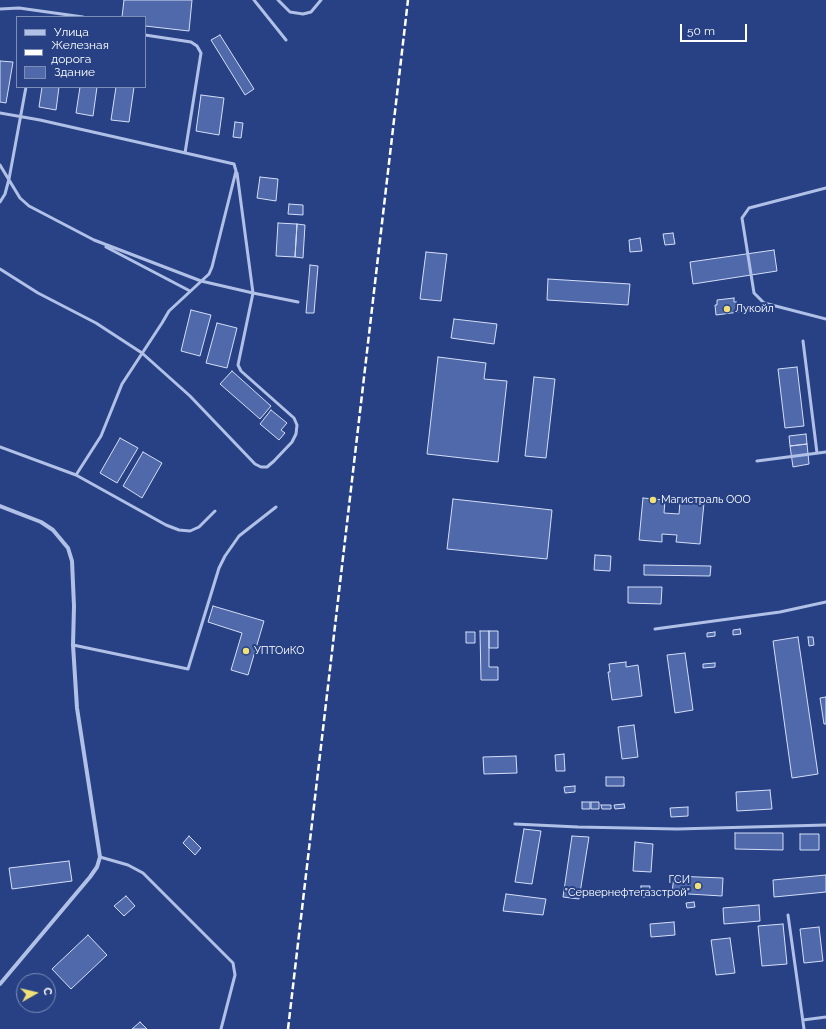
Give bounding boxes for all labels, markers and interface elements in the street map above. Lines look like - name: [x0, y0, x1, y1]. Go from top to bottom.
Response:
- legend: [16, 16, 146, 88]
- scale bar: [682, 16, 749, 42]
- text: 50 m: [687, 24, 715, 38]
- text: Улица: [54, 25, 89, 39]
- text: Железная дорога: [51, 38, 109, 66]
- text: Здание: [54, 65, 95, 79]
- place label: Лукойл: [735, 302, 774, 316]
- marker: Лукойл: [722, 304, 732, 314]
- place label: Магистраль ООО: [661, 493, 751, 507]
- marker: Магистраль ООО: [648, 495, 658, 505]
- place label: УПТОиКО: [254, 644, 305, 658]
- marker: УПТОиКО: [241, 646, 251, 656]
- place label: ГСИ "Сервернефтегазстрой": [565, 873, 690, 899]
- marker: ГСИ "Сервернефтегазстрой": [693, 881, 703, 891]
- north arrow: [16, 973, 56, 1013]
- text: С: [40, 987, 54, 996]

